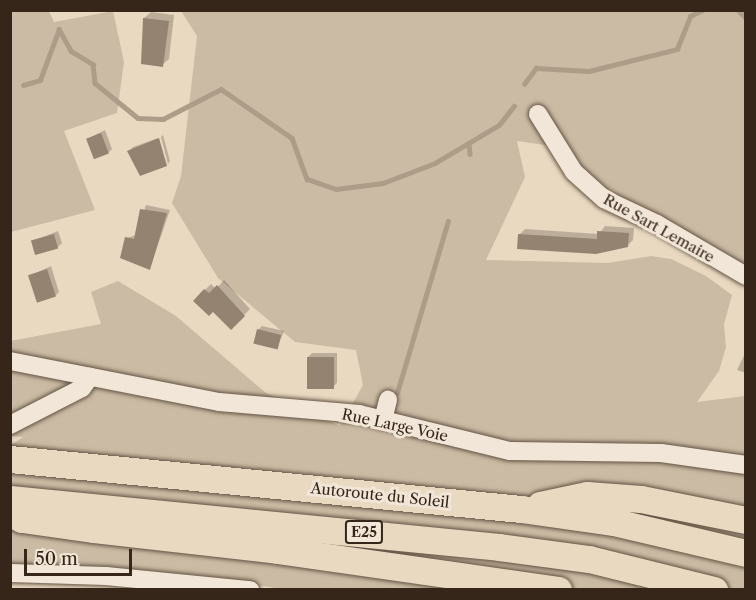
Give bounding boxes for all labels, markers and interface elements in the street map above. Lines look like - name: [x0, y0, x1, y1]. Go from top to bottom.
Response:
- street label: Rue Sart Lemaire: [600, 190, 718, 266]
- street label: Rue Large Voie: [340, 405, 450, 445]
- street label: Autoroute du Soleil: [310, 479, 450, 511]
- road number: E25: [344, 521, 384, 543]
- scale bar: [27, 537, 135, 575]
- text: 50 m: [35, 548, 78, 570]

